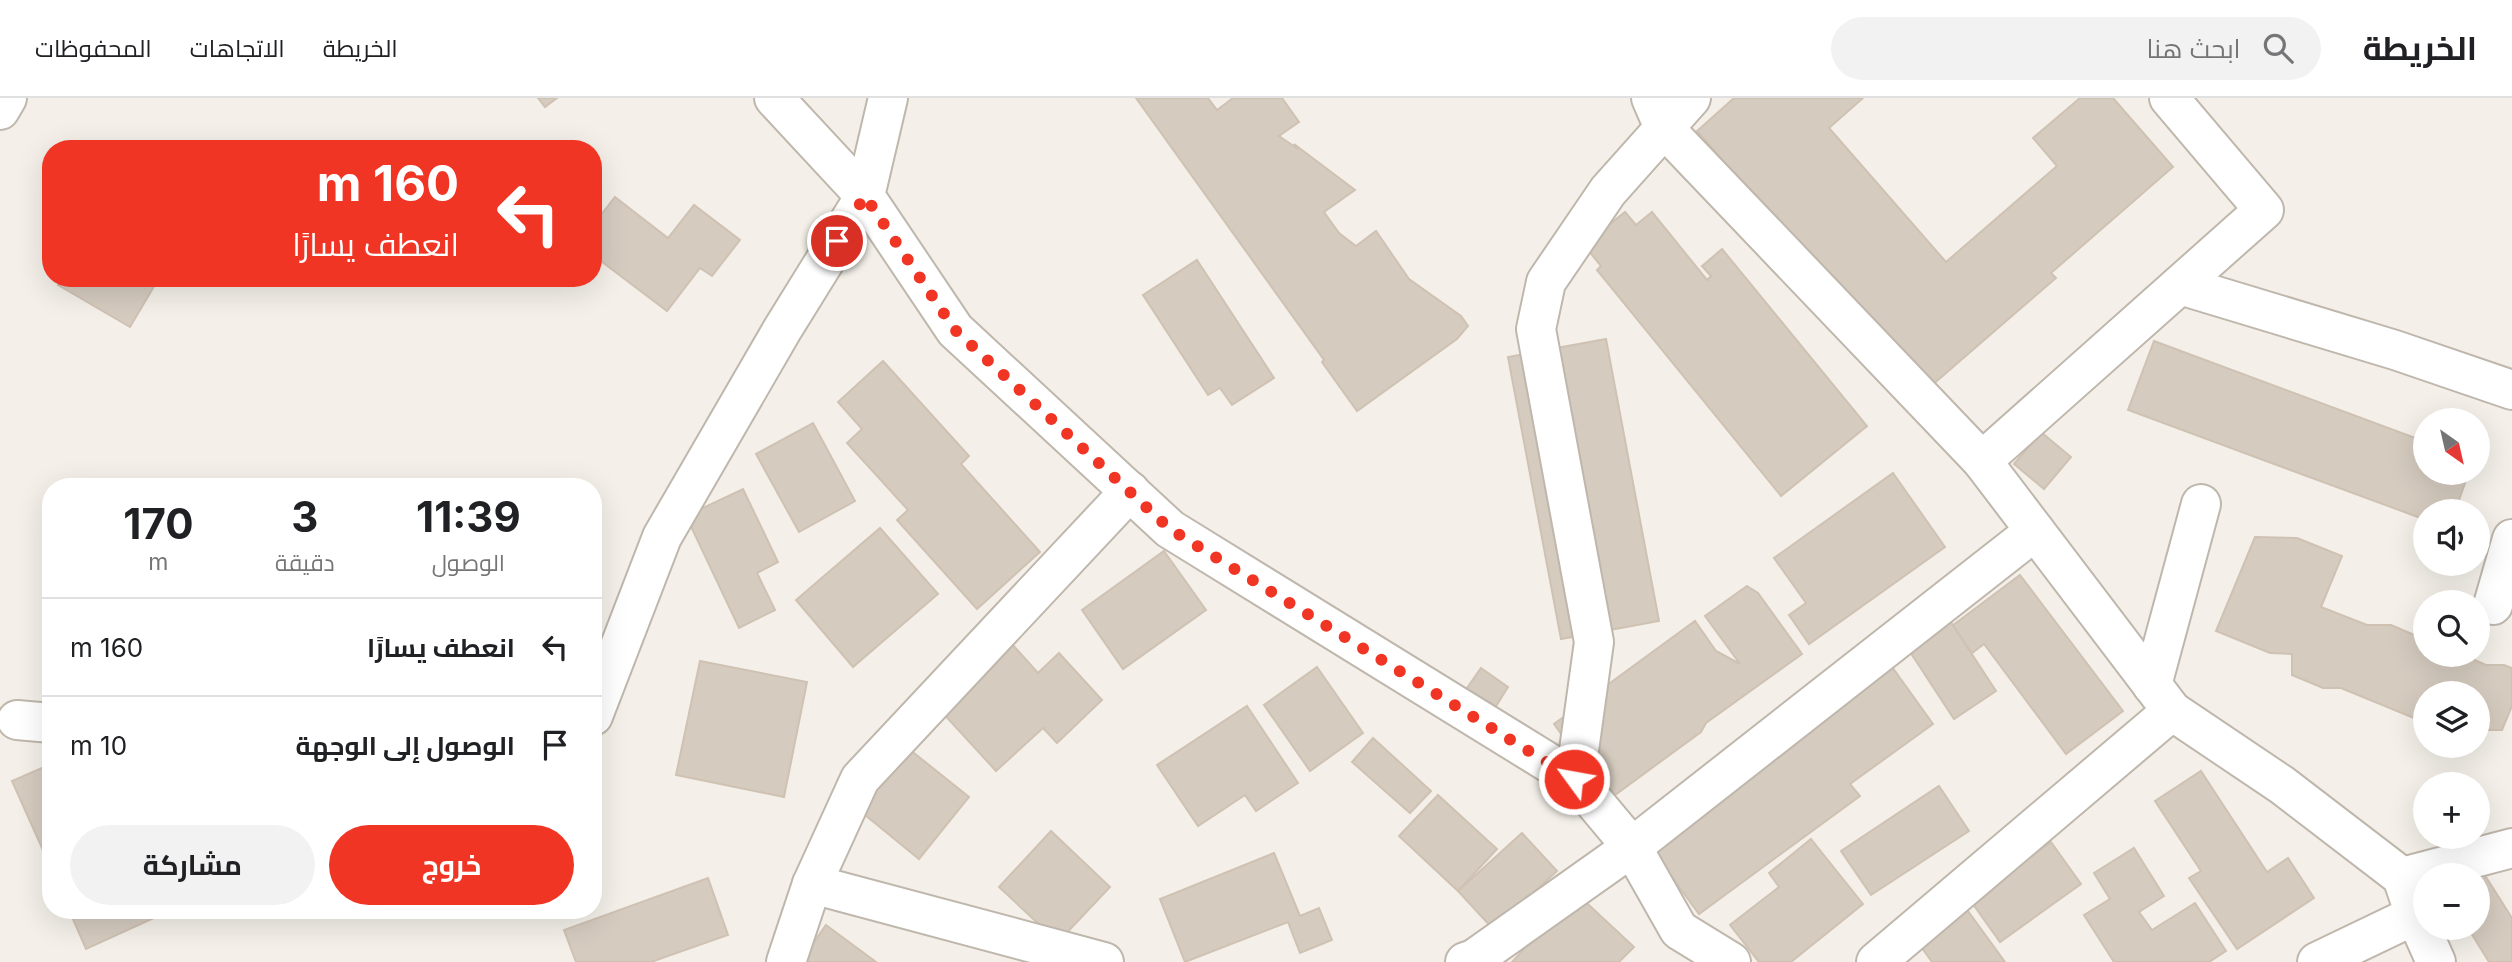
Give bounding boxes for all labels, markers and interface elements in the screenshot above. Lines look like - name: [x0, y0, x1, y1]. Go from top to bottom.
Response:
- search box: [1831, 17, 2321, 80]
- text: الخريطة: [2363, 28, 2477, 68]
- icon: search: [2259, 29, 2297, 67]
- text: ابحث هنا: [2146, 33, 2241, 64]
- text: المحفوظات: [35, 34, 152, 63]
- text: الاتجاهات: [190, 34, 285, 63]
- text: الخريطة: [323, 34, 398, 63]
- text: 160 m: [317, 154, 459, 213]
- icon: left: [483, 168, 574, 259]
- pin: [807, 211, 867, 271]
- icon: arrive: [818, 222, 856, 260]
- text: انعطف يسارًا: [292, 225, 459, 264]
- north arrow: [2413, 408, 2490, 485]
- map controls: [2413, 408, 2490, 940]
- text: 3: [291, 491, 318, 542]
- text: 11:39: [416, 491, 521, 542]
- text: 170: [123, 498, 194, 549]
- button: sound: [2413, 499, 2490, 576]
- text: m: [148, 548, 169, 576]
- text: دقيقة: [275, 549, 335, 577]
- text: الوصول: [432, 549, 505, 577]
- button: search: [2413, 590, 2490, 667]
- icon: left: [536, 628, 574, 666]
- text: 160 m: [70, 632, 143, 663]
- text: انعطف يسارًا: [367, 632, 515, 663]
- button: layers: [2413, 681, 2490, 758]
- icon: arrive: [536, 726, 574, 764]
- text: 10 m: [70, 730, 127, 761]
- text: الوصول إلى الوجهة: [296, 730, 515, 761]
- position arrow: [1537, 742, 1611, 816]
- button: +: [2413, 772, 2490, 849]
- button: مشاركة: [70, 825, 315, 905]
- button: خروج: [329, 825, 574, 905]
- button: −: [2413, 863, 2490, 940]

